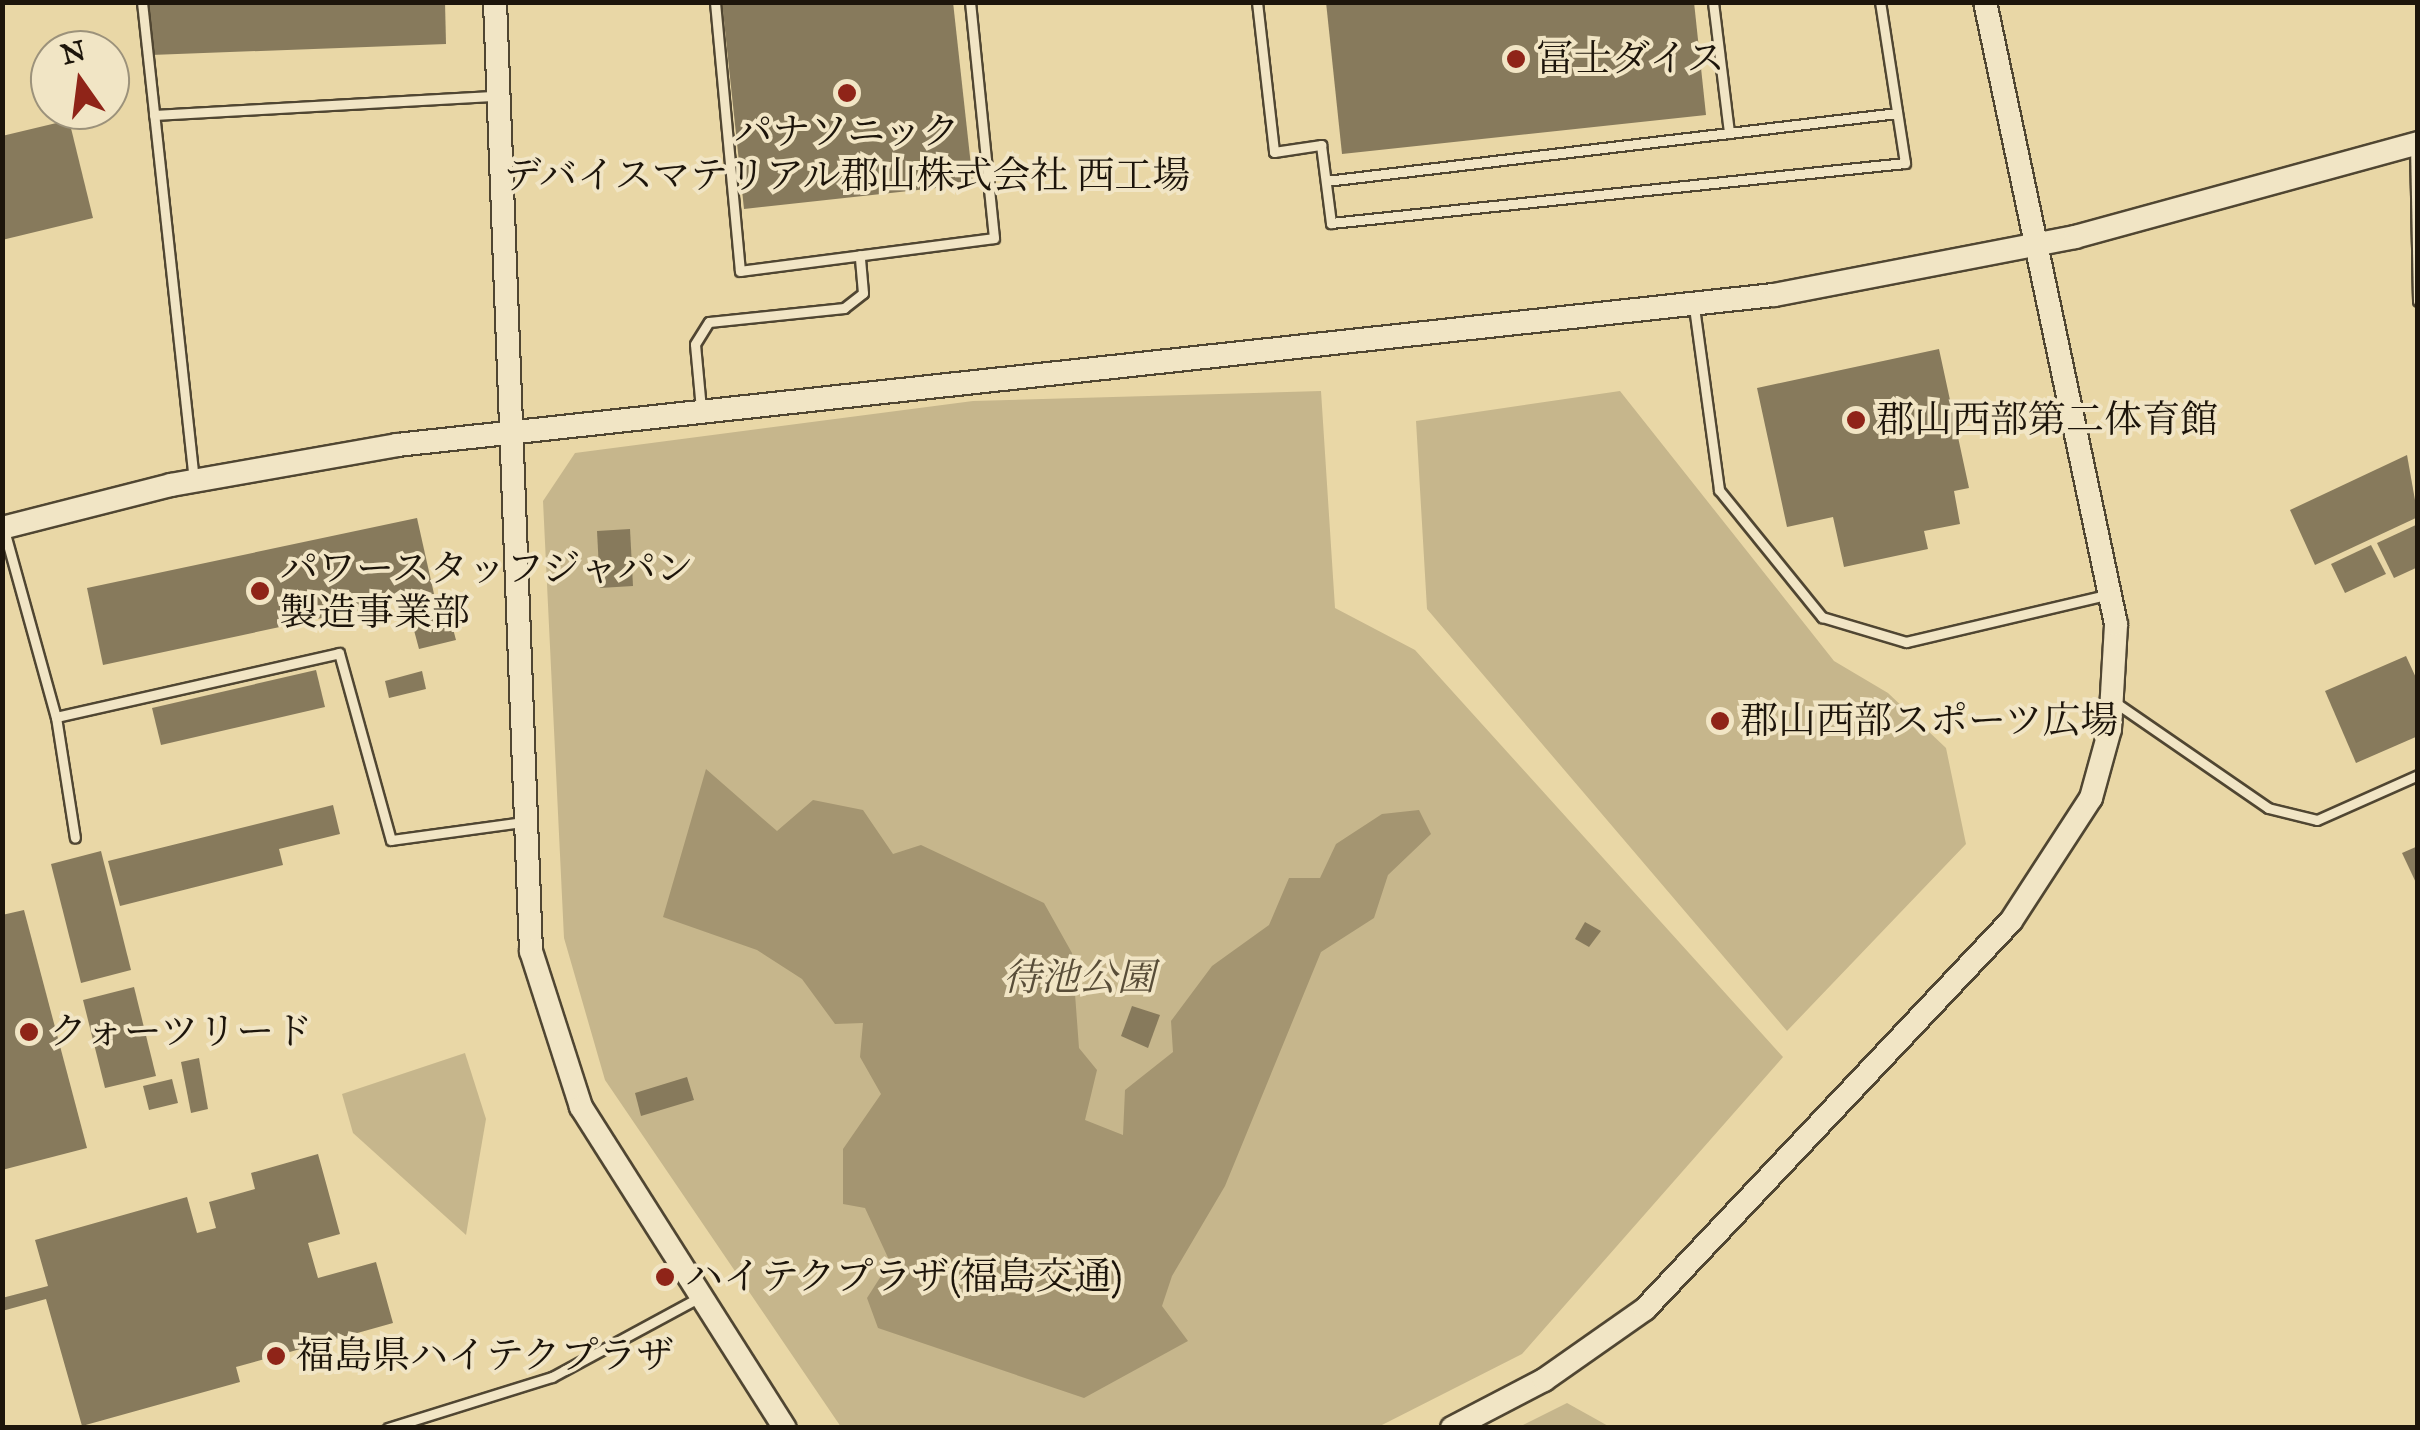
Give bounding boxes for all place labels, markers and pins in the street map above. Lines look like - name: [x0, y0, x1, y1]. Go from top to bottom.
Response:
- place label: 冨士ダイス: [1536, 36, 1726, 82]
- marker: 冨士ダイス: [1505, 48, 1527, 70]
- marker: パナソニック デバイスマテリアル郡山株式会社 西工場: [836, 82, 858, 104]
- place label: パナソニック デバイスマテリアル郡山株式会社 西工場: [501, 109, 1193, 198]
- place label: 郡山西部第二体育館: [1876, 397, 2218, 443]
- marker: 郡山西部第二体育館: [1845, 409, 1867, 431]
- place label: パワースタッフジャパン 製造事業部: [280, 546, 698, 636]
- marker: パワースタッフジャパン 製造事業部: [249, 580, 271, 602]
- place label: 郡山西部スポーツ広場: [1740, 698, 2120, 744]
- marker: 郡山西部スポーツ広場: [1709, 710, 1731, 732]
- place label: クォーツリード: [49, 1009, 315, 1055]
- marker: クォーツリード: [18, 1021, 40, 1043]
- place label: ハイテクプラザ(福島交通): [685, 1254, 1124, 1300]
- marker: ハイテクプラザ(福島交通): [654, 1266, 676, 1288]
- place label: 福島県ハイテクプラザ: [296, 1333, 676, 1379]
- marker: 福島県ハイテクプラザ: [265, 1345, 287, 1367]

